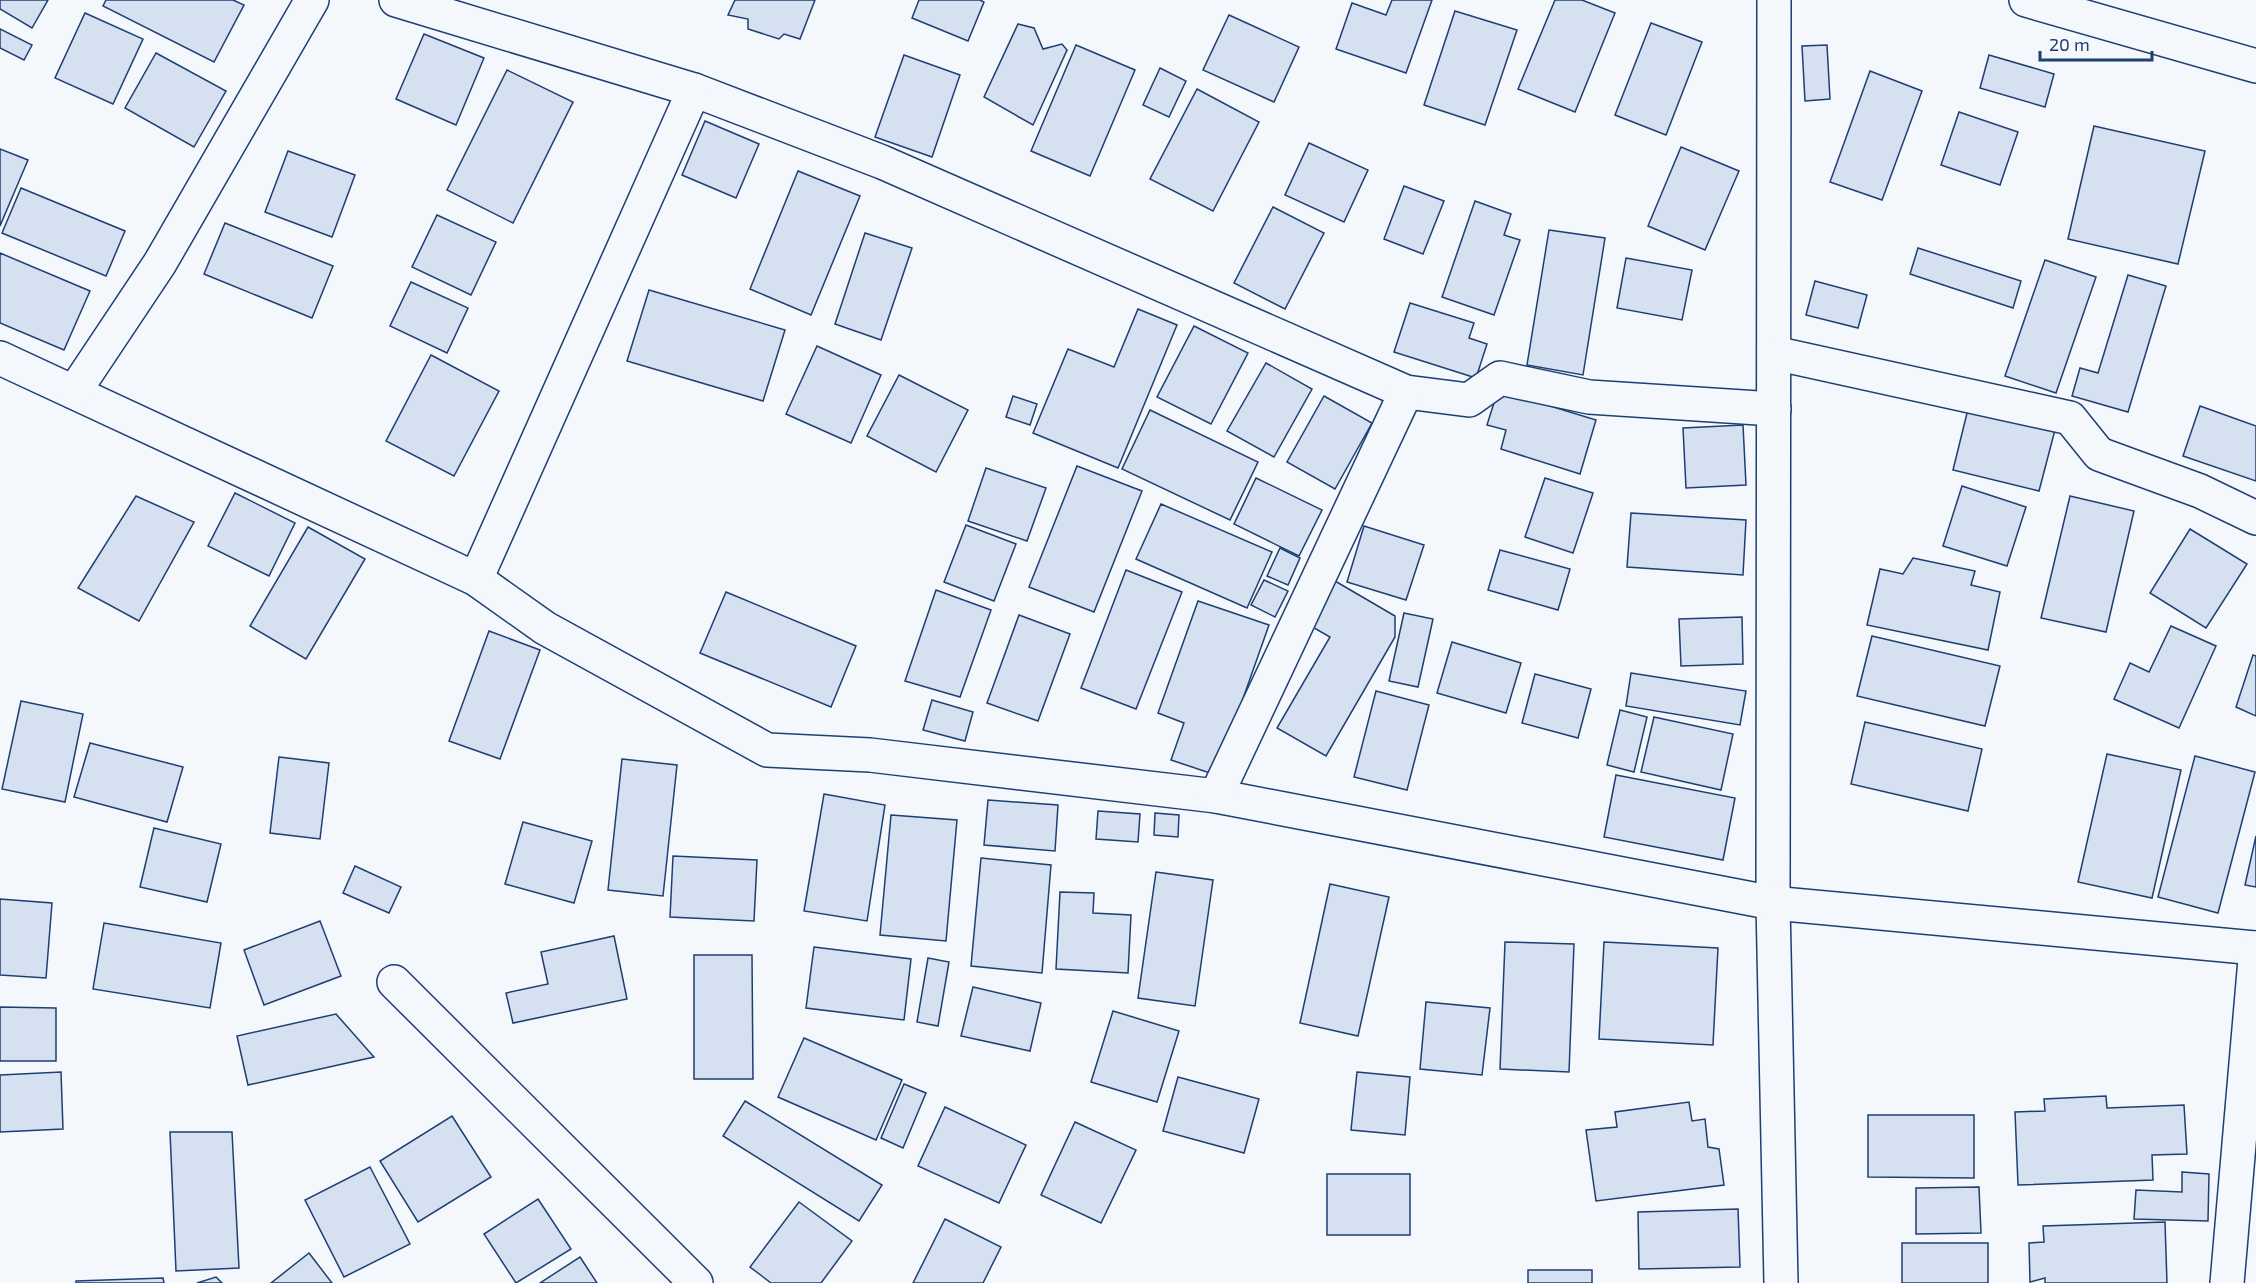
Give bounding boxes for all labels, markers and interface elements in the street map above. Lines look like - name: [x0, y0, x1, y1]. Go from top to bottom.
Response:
- scale bar: [2040, 24, 2152, 62]
- text: 20 m: [2049, 33, 2090, 55]

